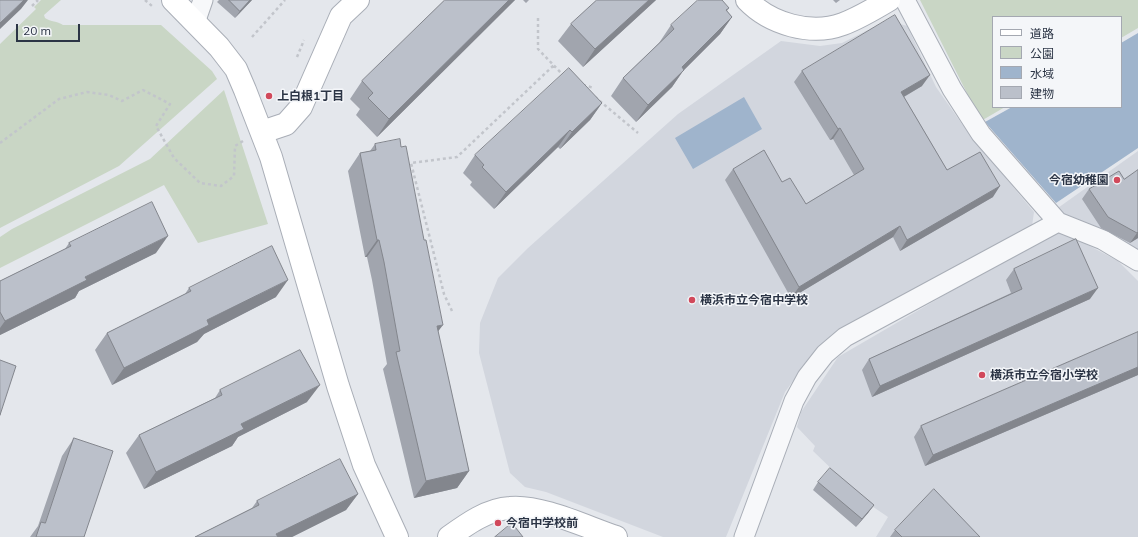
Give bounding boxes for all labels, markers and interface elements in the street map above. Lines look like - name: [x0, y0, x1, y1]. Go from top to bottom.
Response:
- scale bar: [18, 16, 82, 42]
- legend: [992, 16, 1122, 108]
- text: 20 m: [23, 23, 51, 38]
- text: 道路: [1030, 26, 1054, 41]
- text: 公園: [1030, 46, 1054, 61]
- text: 水域: [1030, 66, 1054, 81]
- text: 建物: [1030, 86, 1054, 101]
- place label: 上白根1丁目: [277, 89, 344, 103]
- marker: 上白根1丁目: [264, 91, 274, 101]
- place label: 今宿幼稚園: [1049, 173, 1109, 187]
- marker: 今宿幼稚園: [1112, 175, 1122, 185]
- place label: 横浜市立今宿中学校: [700, 293, 808, 307]
- marker: 横浜市立今宿中学校: [687, 295, 697, 305]
- place label: 横浜市立今宿小学校: [990, 368, 1098, 382]
- marker: 横浜市立今宿小学校: [977, 370, 987, 380]
- place label: 今宿中学校前: [506, 516, 578, 530]
- marker: 今宿中学校前: [493, 518, 503, 528]

